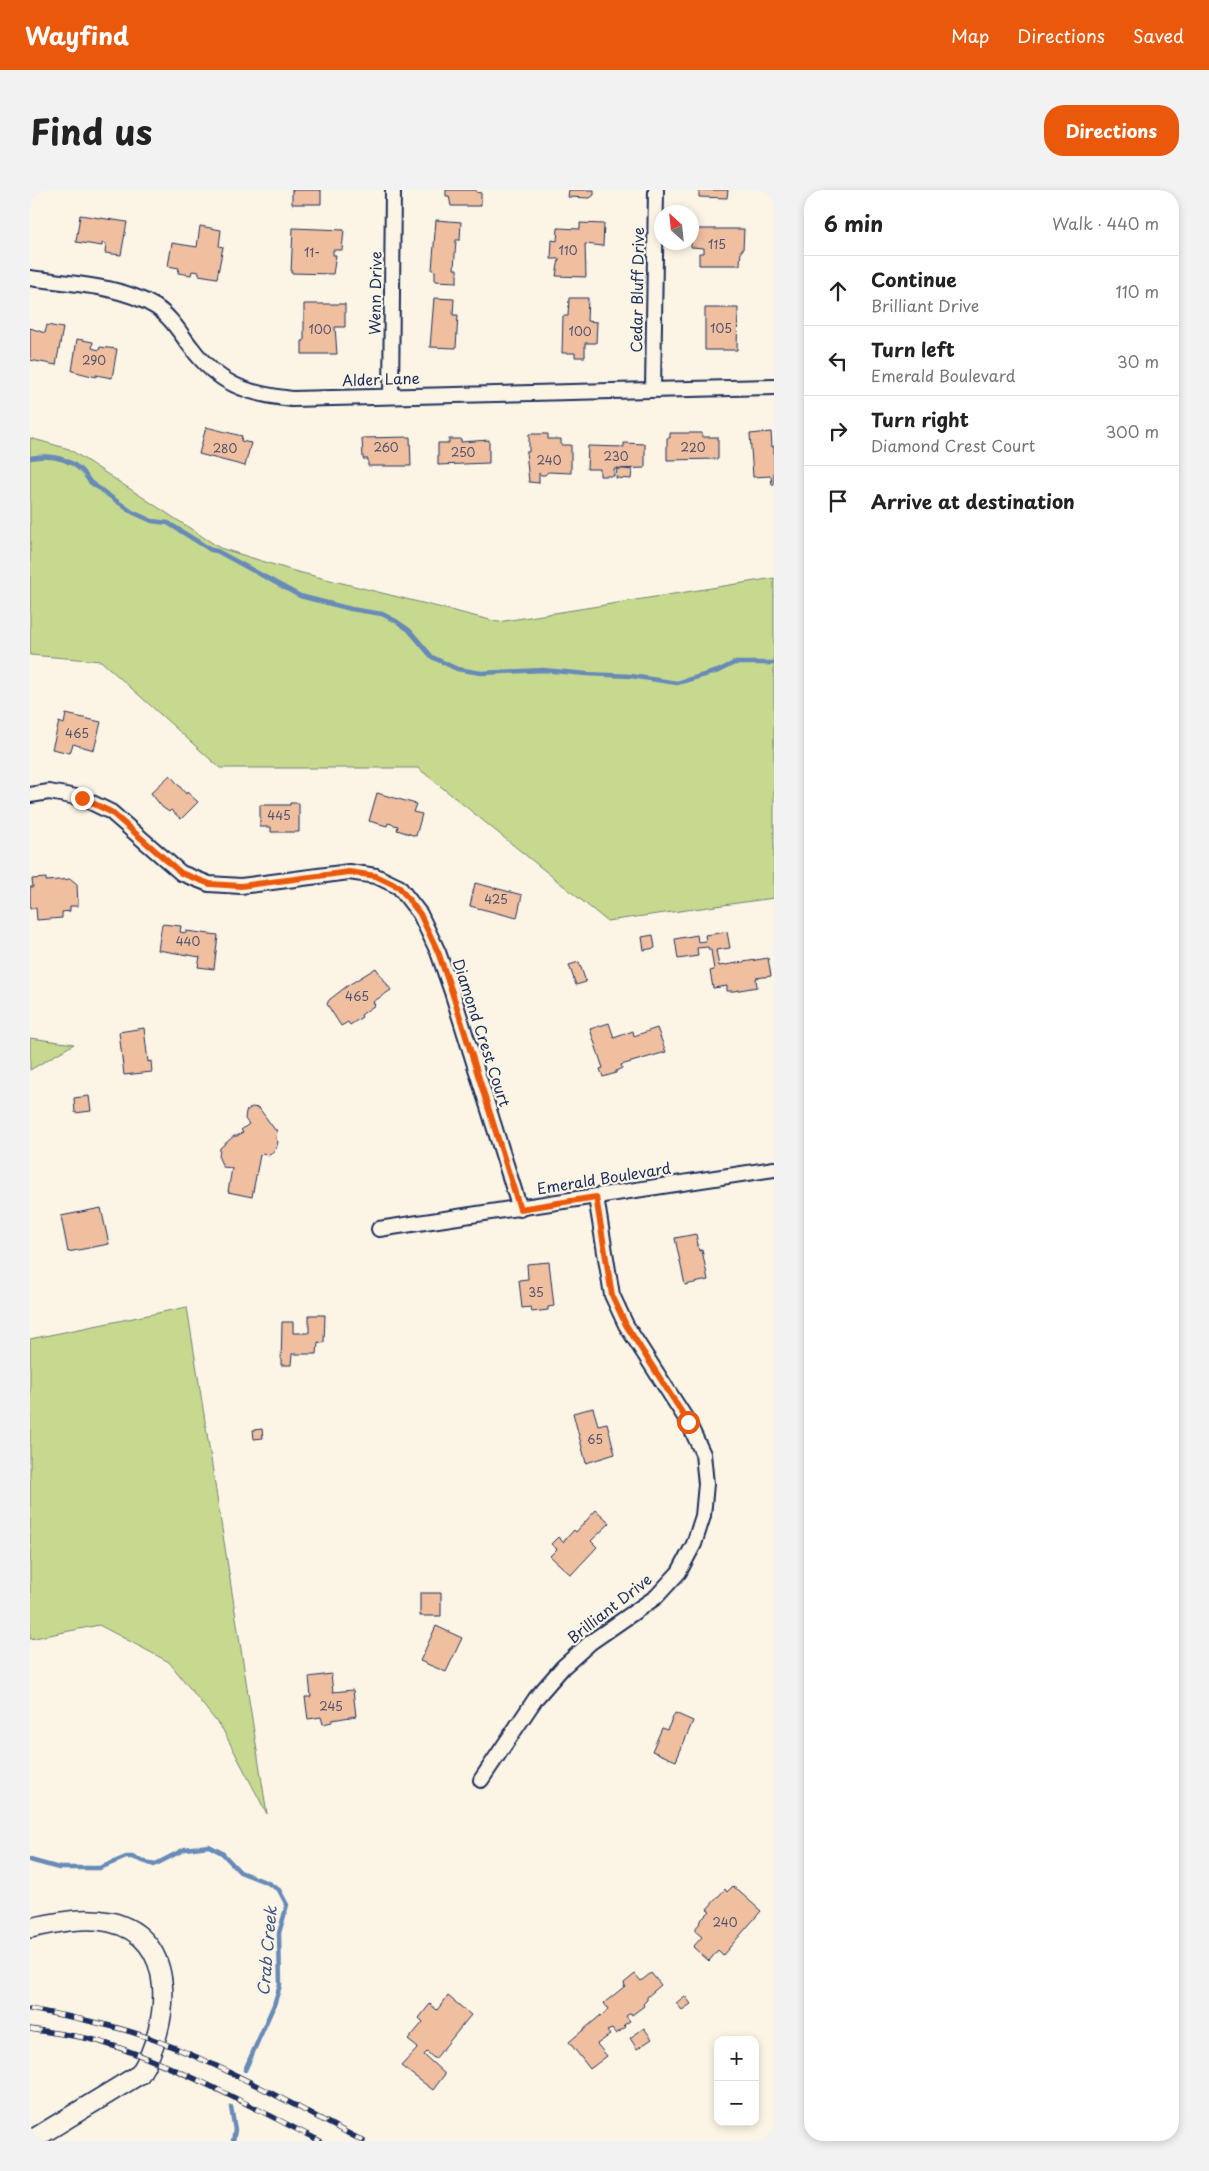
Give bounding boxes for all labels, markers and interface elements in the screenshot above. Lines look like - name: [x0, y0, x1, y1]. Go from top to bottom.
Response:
- text: Wayfind: [25, 17, 129, 53]
- text: Map: [951, 22, 989, 49]
- text: Directions: [1017, 22, 1105, 49]
- text: Saved: [1133, 22, 1184, 49]
- text: Find us: [30, 104, 152, 157]
- button: Directions: [1044, 105, 1179, 156]
- north arrow: [654, 205, 699, 250]
- text: 6 min: [824, 207, 883, 239]
- text: Walk · 440 m: [1052, 211, 1159, 235]
- street label: Cedar Bluff Drive: [624, 227, 649, 353]
- house number: 115: [708, 235, 726, 253]
- house number: 110: [559, 241, 578, 259]
- house number: 11-: [304, 243, 320, 261]
- street label: Wenn Drive: [362, 251, 387, 335]
- text: Continue: [871, 265, 957, 293]
- icon: ahead: [824, 277, 852, 305]
- text: 110 m: [1116, 279, 1159, 303]
- text: Brilliant Drive: [871, 293, 979, 317]
- house number: 105: [710, 319, 732, 337]
- house number: 100: [309, 320, 332, 338]
- house number: 100: [569, 322, 592, 340]
- text: Turn left: [871, 335, 955, 363]
- icon: left: [824, 347, 852, 375]
- text: 30 m: [1117, 349, 1159, 373]
- house number: 290: [82, 351, 106, 369]
- text: Emerald Boulevard: [871, 363, 1015, 387]
- street label: Alder Lane: [342, 366, 420, 391]
- text: Turn right: [871, 405, 969, 433]
- icon: right: [824, 417, 852, 445]
- text: 300 m: [1105, 419, 1159, 443]
- text: Diamond Crest Court: [871, 433, 1035, 457]
- house number: 260: [373, 438, 399, 456]
- house number: 220: [681, 438, 706, 456]
- house number: 280: [213, 439, 238, 457]
- house number: 250: [451, 443, 476, 461]
- house number: 230: [603, 447, 629, 465]
- house number: 240: [537, 451, 562, 469]
- icon: arrive: [824, 487, 852, 515]
- text: Arrive at destination: [871, 487, 1075, 515]
- house number: 465: [65, 724, 89, 742]
- route end: [71, 787, 94, 810]
- house number: 445: [267, 806, 291, 824]
- house number: 425: [484, 890, 508, 908]
- house number: 440: [176, 932, 201, 950]
- street label: Diamond Crest Court: [448, 956, 517, 1109]
- house number: 465: [345, 987, 369, 1005]
- street label: Emerald Boulevard: [535, 1156, 672, 1199]
- house number: 35: [528, 1283, 544, 1301]
- route start: [677, 1411, 700, 1434]
- house number: 65: [587, 1430, 603, 1448]
- street label: Brilliant Drive: [562, 1567, 656, 1648]
- house number: 245: [319, 1697, 343, 1715]
- water label: Crab Creek: [250, 1904, 282, 1997]
- house number: 240: [713, 1913, 738, 1931]
- map controls: [714, 2036, 759, 2126]
- button: +: [714, 2036, 759, 2081]
- button: −: [714, 2081, 759, 2126]

